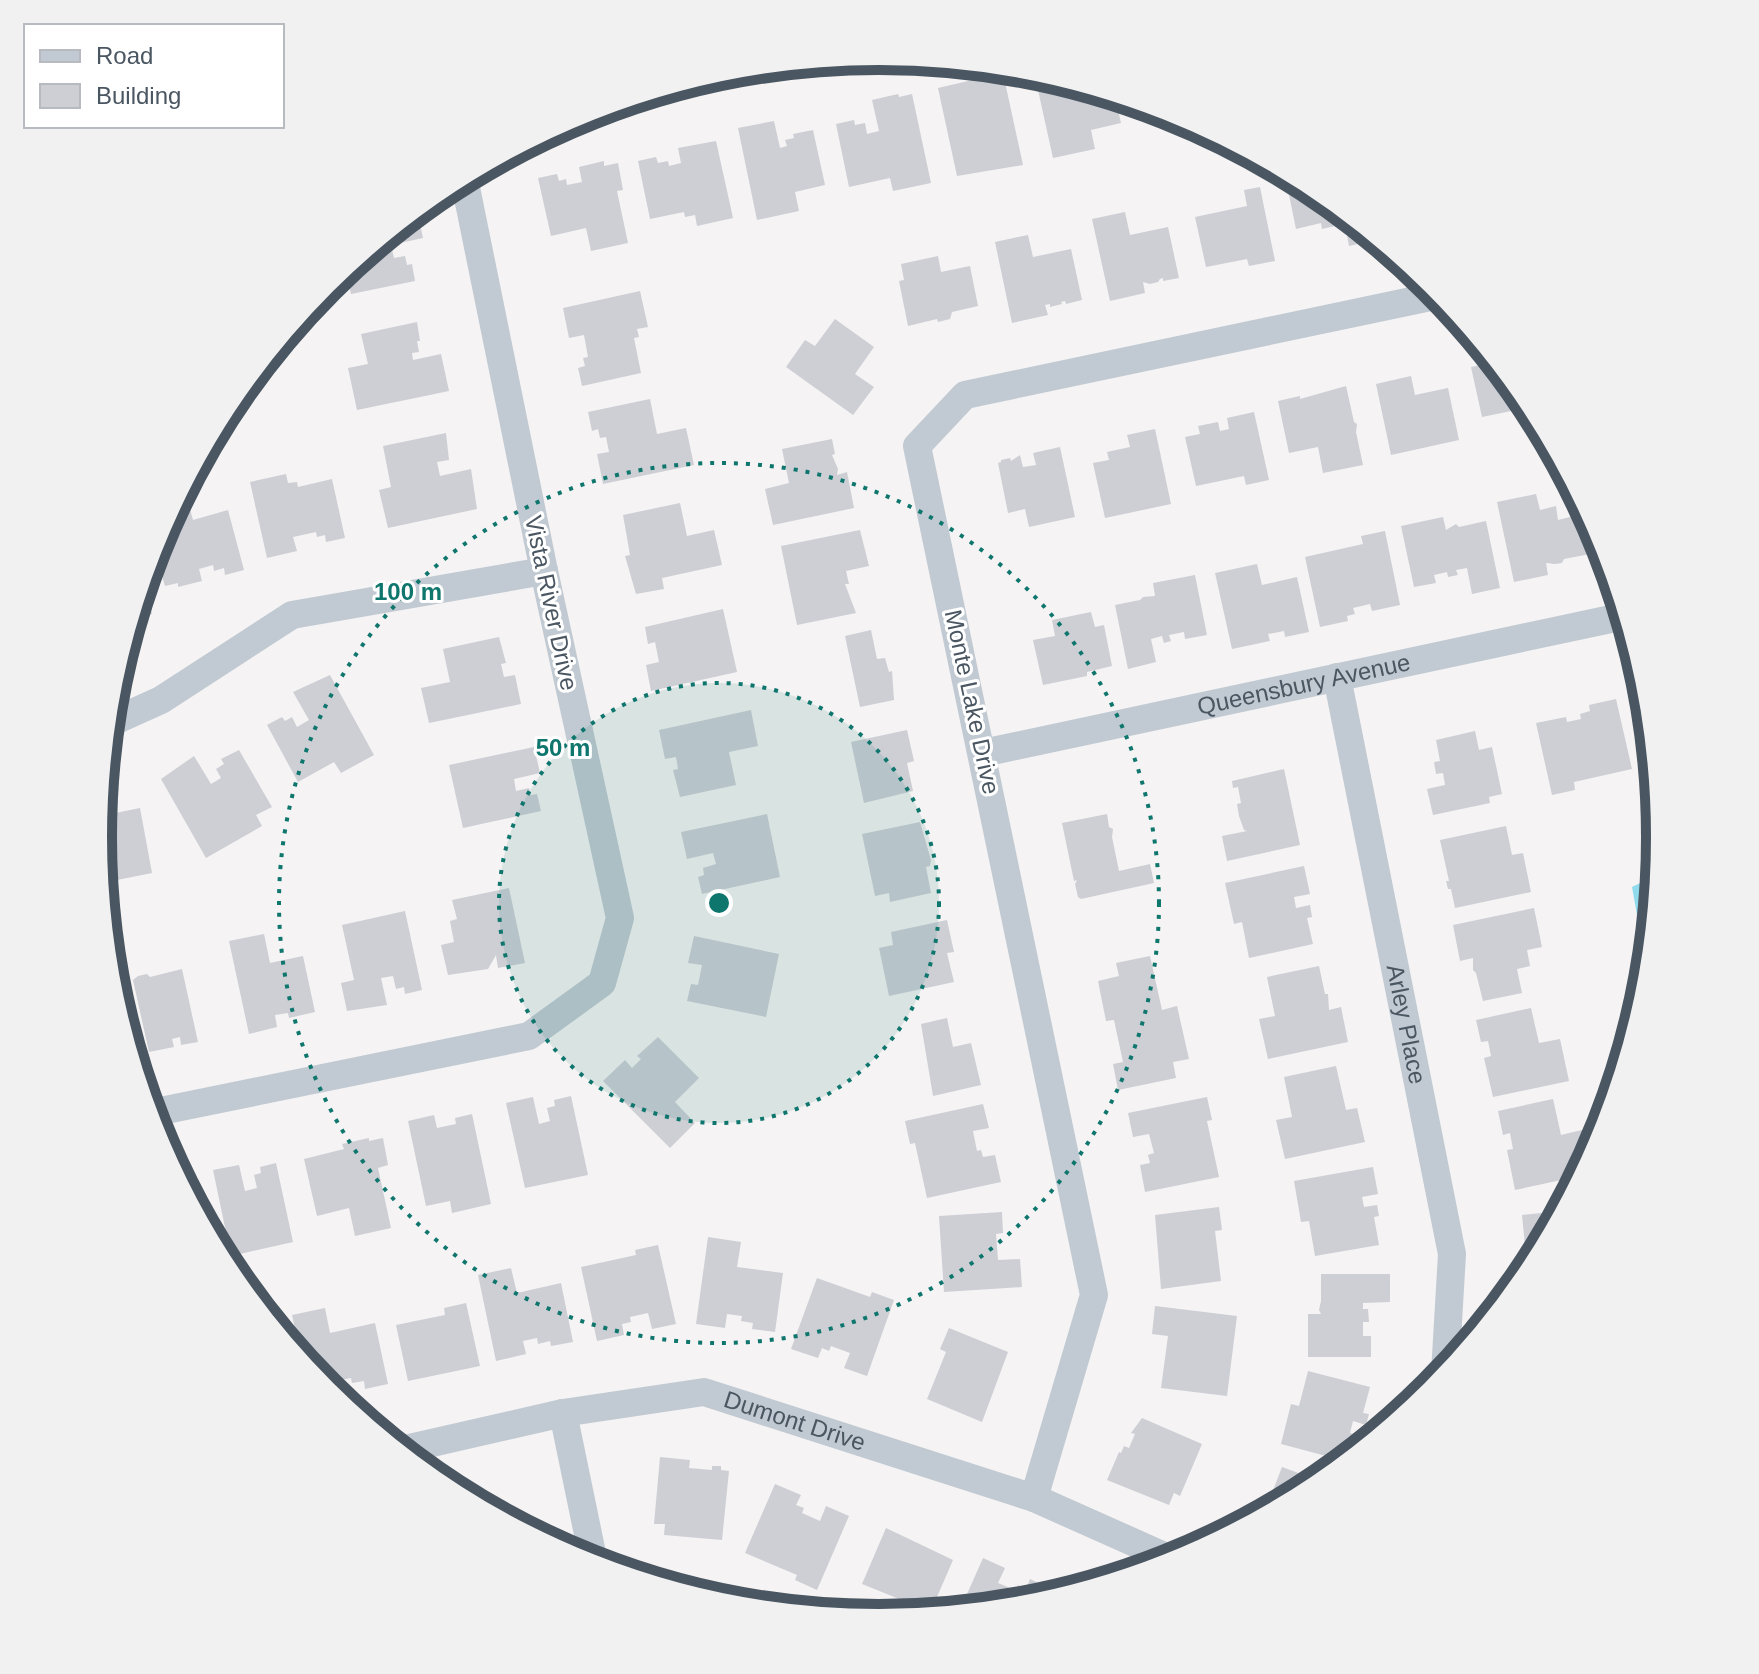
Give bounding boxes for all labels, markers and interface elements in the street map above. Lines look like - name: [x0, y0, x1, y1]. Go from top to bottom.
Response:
- legend: [24, 24, 284, 128]
- text: Road: [96, 42, 153, 69]
- text: Building: [96, 82, 181, 109]
- street label: Vista River Drive: [520, 513, 583, 693]
- text: 100 m: [374, 578, 442, 605]
- street label: Monte Lake Drive: [940, 607, 1005, 797]
- street label: Queensbury Avenue: [1195, 648, 1413, 720]
- text: 50 m: [536, 734, 590, 761]
- centre of rings: [705, 889, 733, 917]
- street label: Arley Place: [1382, 962, 1432, 1086]
- street label: Dumont Drive: [721, 1385, 869, 1456]

